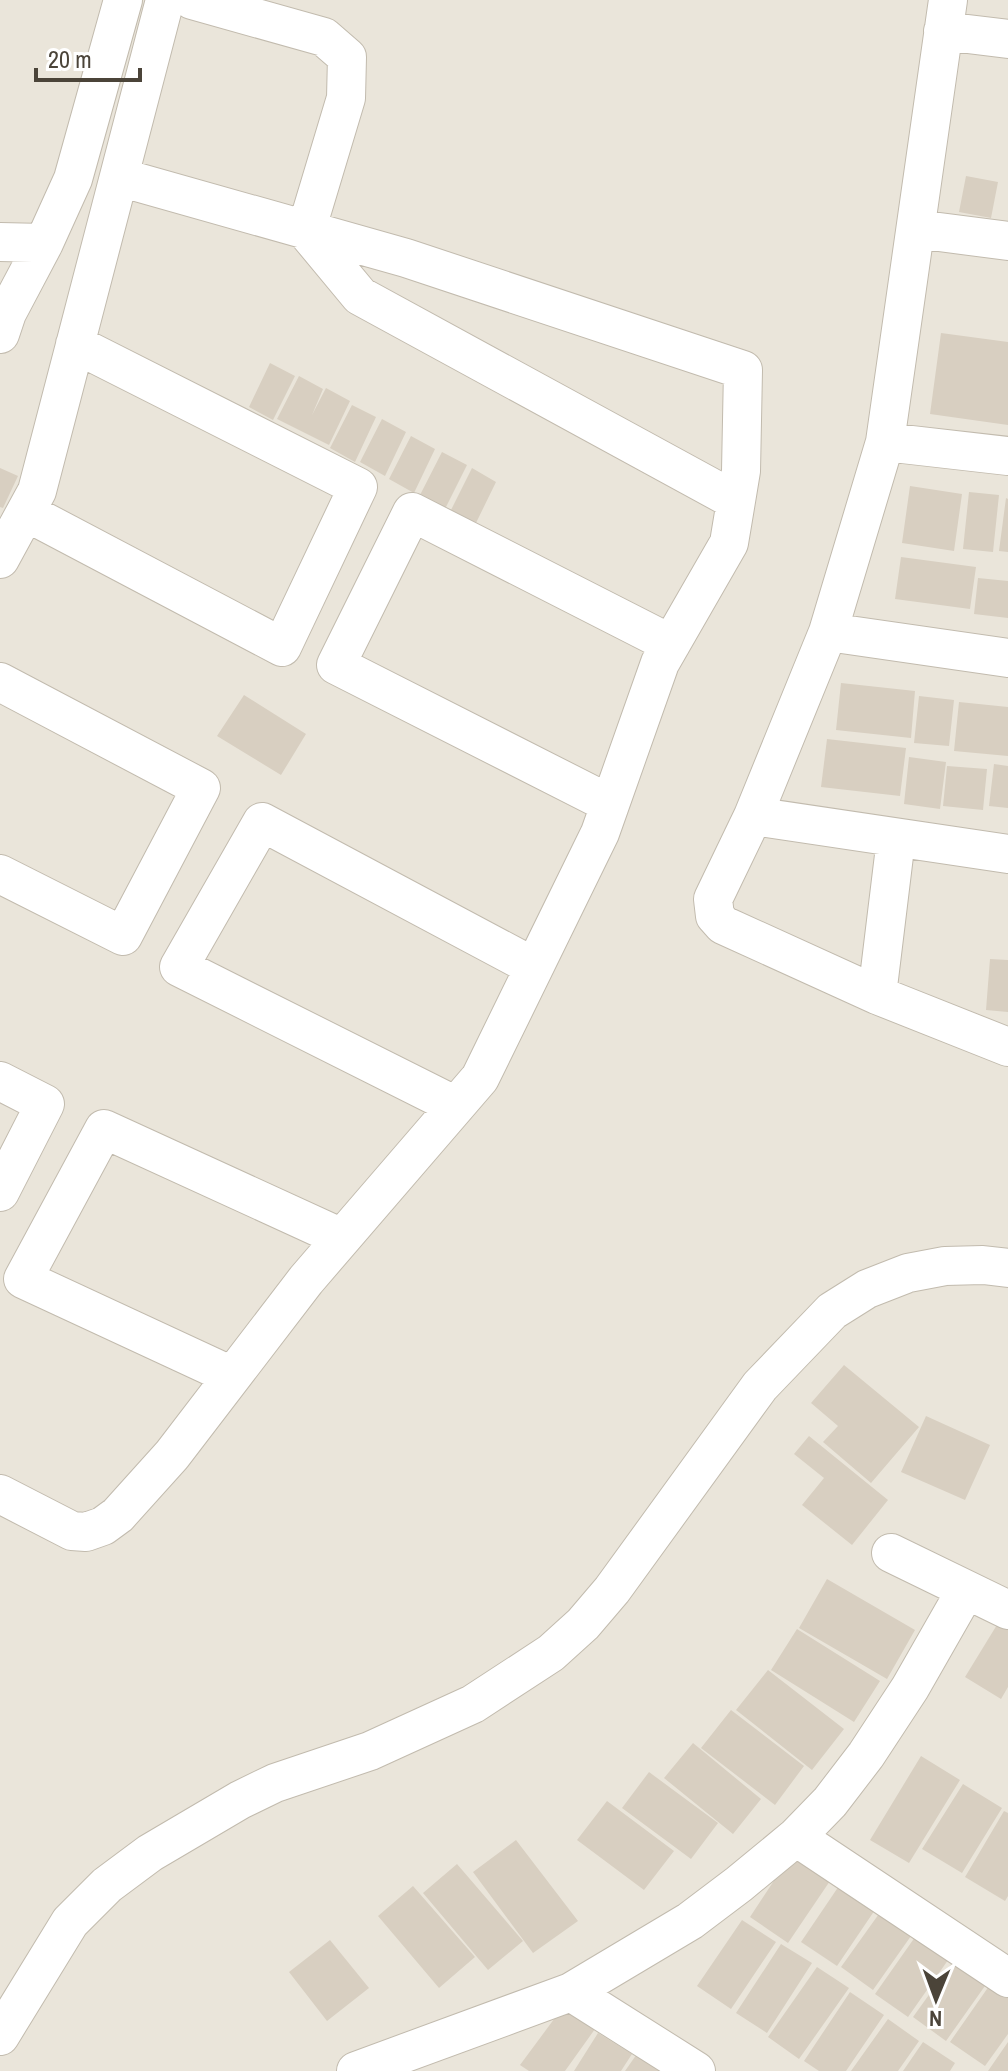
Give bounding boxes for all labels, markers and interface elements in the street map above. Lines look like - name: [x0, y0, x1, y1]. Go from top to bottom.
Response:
- scale bar: [36, 32, 140, 82]
- text: 20 m: [48, 43, 92, 75]
- north arrow: [896, 1959, 976, 2039]
- text: N: [929, 2004, 942, 2034]

